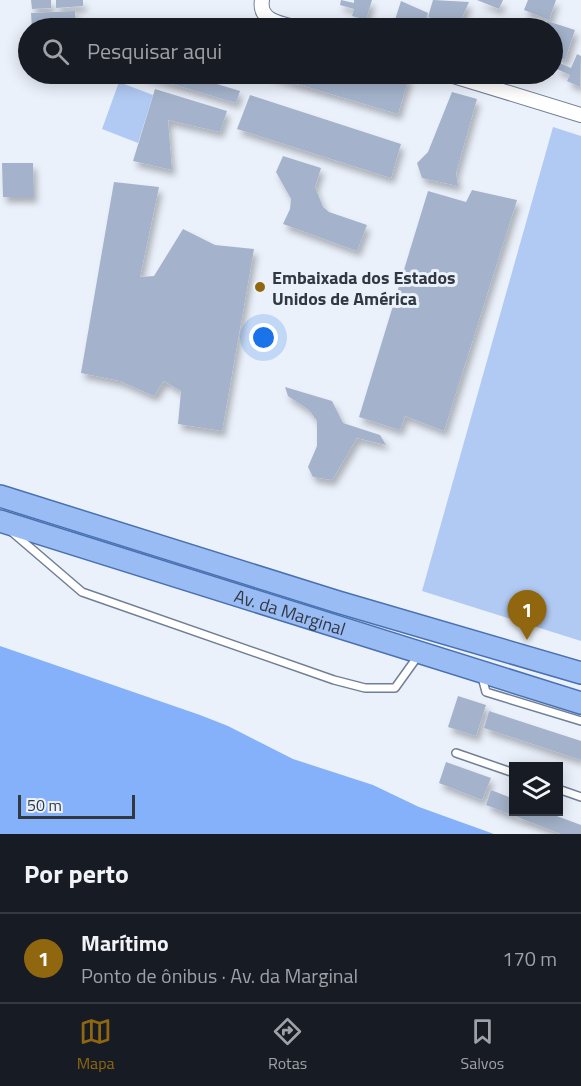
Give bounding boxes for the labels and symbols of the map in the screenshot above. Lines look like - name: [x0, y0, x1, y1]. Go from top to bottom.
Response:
- place label: Embaixada dos Estados Unidos de América: [272, 264, 456, 312]
- marker: Embaixada dos Estados Unidos de América: [253, 280, 267, 294]
- your location: [249, 323, 278, 352]
- street label: Av. da Marginal: [231, 582, 349, 642]
- pin: 1: [508, 590, 546, 640]
- scale bar: [18, 792, 135, 820]

